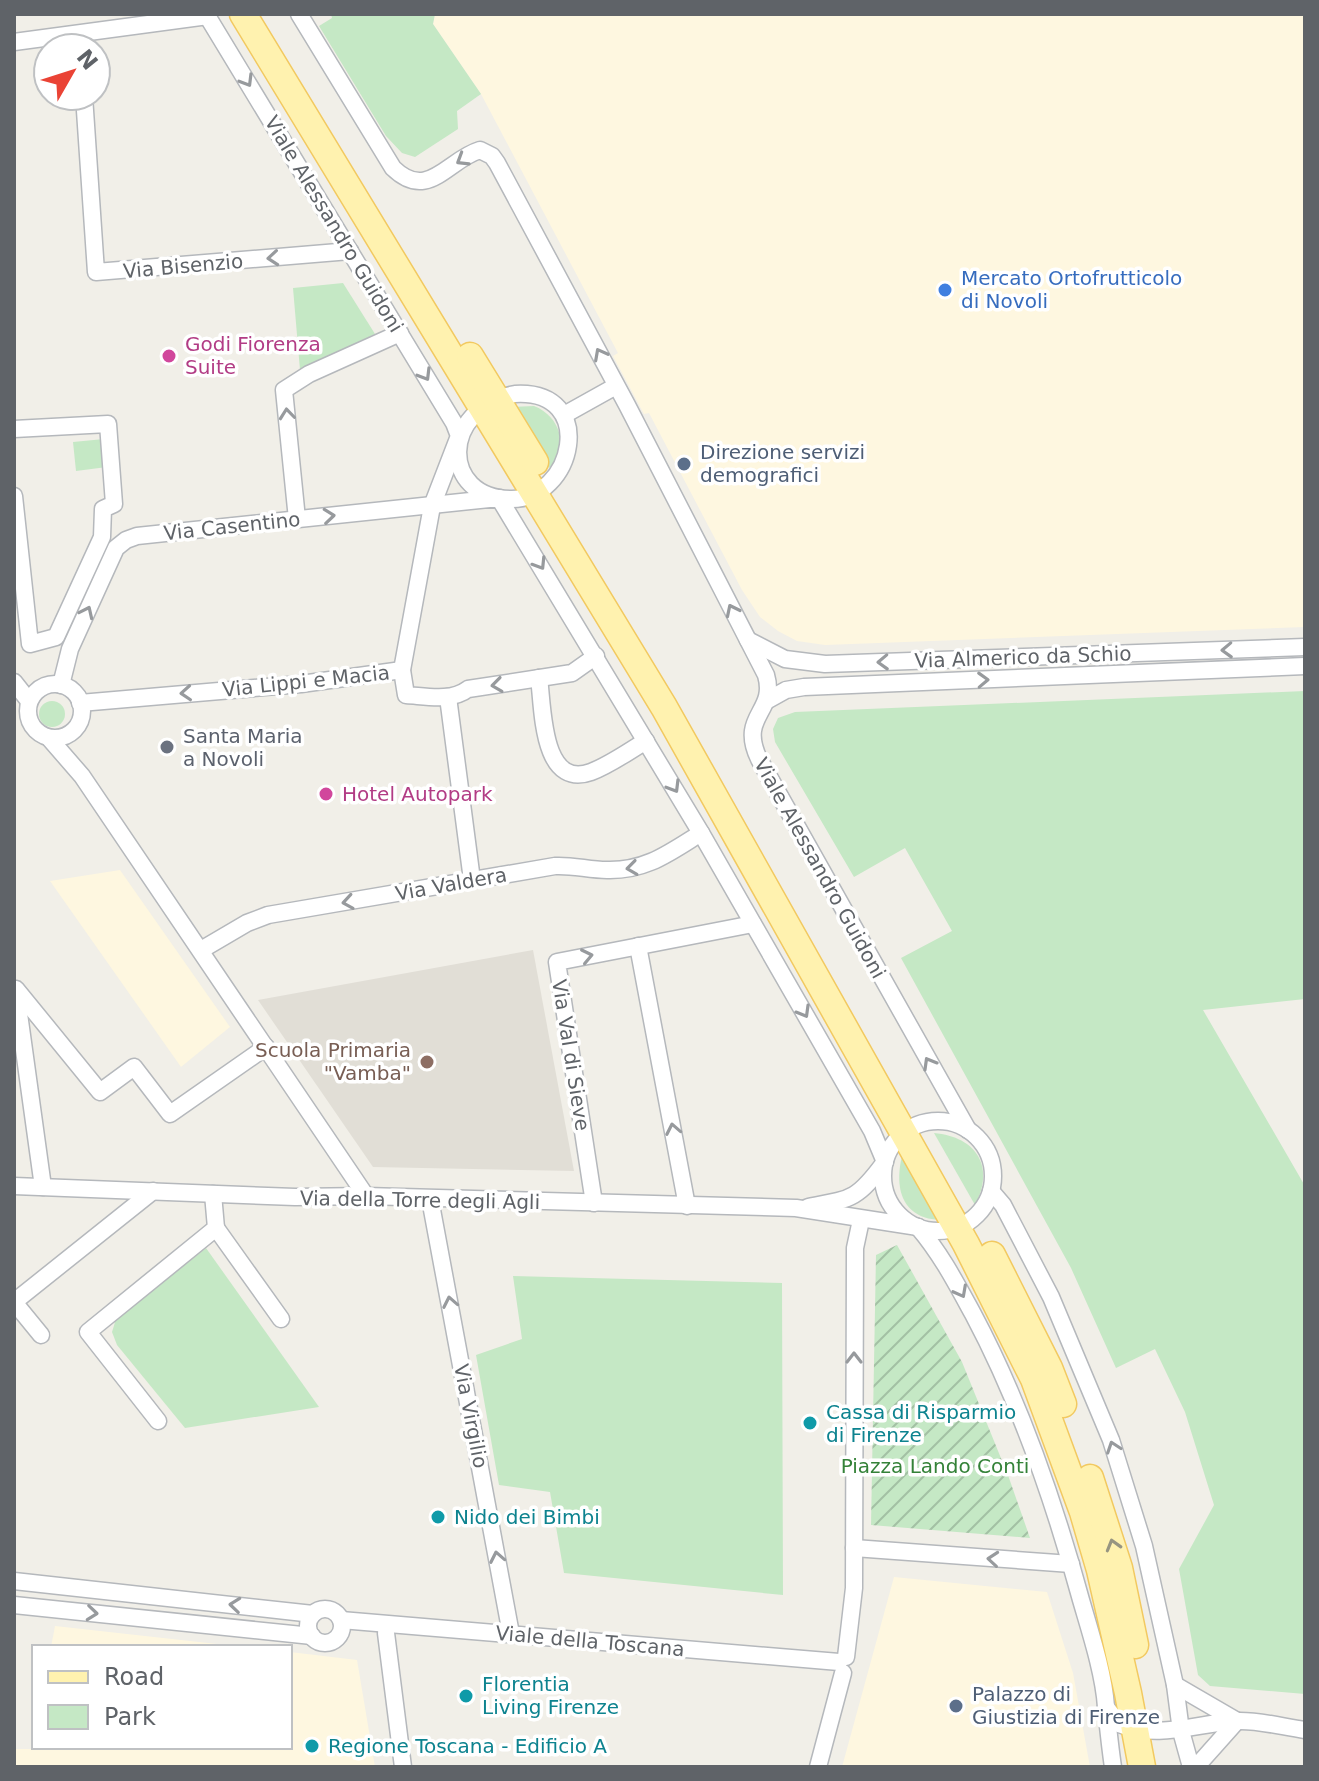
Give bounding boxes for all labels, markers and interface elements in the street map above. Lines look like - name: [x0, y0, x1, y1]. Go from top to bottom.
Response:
- north arrow: [32, 32, 112, 112]
- text: N: [72, 45, 103, 75]
- one-way arrow: [237, 72, 252, 87]
- street label: Viale Alessandro Guidoni: [260, 111, 408, 337]
- one-way arrow: [456, 150, 470, 165]
- street label: Via Bisenzio: [122, 249, 244, 283]
- one-way arrow: [266, 250, 279, 267]
- place label: Mercato Ortofrutticolo di Novoli: [961, 266, 1182, 313]
- marker: Mercato Ortofrutticolo di Novoli: [936, 281, 954, 299]
- place label: Godi Fiorenza Suite: [185, 332, 321, 379]
- marker: Godi Fiorenza Suite: [160, 347, 178, 365]
- one-way arrow: [594, 348, 609, 363]
- one-way arrow: [415, 366, 431, 381]
- one-way arrow: [278, 407, 295, 420]
- place label: Direzione servizi demografici: [700, 440, 865, 487]
- marker: Direzione servizi demografici: [675, 455, 693, 473]
- street label: Via Casentino: [162, 507, 302, 545]
- one-way arrow: [323, 508, 336, 525]
- one-way arrow: [530, 555, 545, 570]
- one-way arrow: [726, 604, 742, 619]
- one-way arrow: [77, 605, 93, 620]
- street label: Via Almerico da Schio: [914, 641, 1132, 673]
- one-way arrow: [1220, 642, 1233, 659]
- one-way arrow: [876, 653, 889, 671]
- street label: Via Lippi e Macia: [221, 660, 391, 702]
- one-way arrow: [977, 672, 990, 689]
- one-way arrow: [490, 676, 503, 693]
- one-way arrow: [179, 684, 192, 701]
- place label: Santa Maria a Novoli: [183, 724, 303, 771]
- marker: Santa Maria a Novoli: [158, 738, 176, 756]
- street label: Viale Alessandro Guidoni: [749, 753, 891, 983]
- one-way arrow: [664, 778, 680, 793]
- place label: Hotel Autopark: [342, 782, 493, 806]
- marker: Hotel Autopark: [317, 785, 335, 803]
- one-way arrow: [625, 859, 639, 876]
- street label: Via Valdera: [393, 862, 509, 906]
- one-way arrow: [341, 893, 355, 910]
- one-way arrow: [580, 948, 593, 965]
- street label: Via Val di Sieve: [547, 978, 595, 1132]
- one-way arrow: [794, 1003, 810, 1018]
- place label: Scuola Primaria "Vamba": [255, 1038, 411, 1085]
- marker: Scuola Primaria "Vamba": [418, 1053, 436, 1071]
- one-way arrow: [923, 1057, 939, 1072]
- one-way arrow: [665, 1122, 682, 1136]
- street label: Via della Torre degli Agli: [300, 1186, 540, 1214]
- one-way arrow: [951, 1283, 967, 1297]
- one-way arrow: [442, 1295, 459, 1308]
- one-way arrow: [845, 1351, 863, 1364]
- street label: Via Virgilio: [449, 1362, 493, 1470]
- place label: Cassa di Risparmio di Firenze: [826, 1400, 1016, 1447]
- marker: Cassa di Risparmio di Firenze: [801, 1414, 819, 1432]
- one-way arrow: [1107, 1441, 1123, 1455]
- park label: Piazza Lando Conti: [841, 1454, 1029, 1478]
- place label: Nido dei Bimbi: [454, 1505, 600, 1529]
- marker: Nido dei Bimbi: [429, 1508, 447, 1526]
- one-way arrow: [1105, 1538, 1122, 1552]
- one-way arrow: [490, 1551, 507, 1564]
- one-way arrow: [987, 1551, 1000, 1568]
- one-way arrow: [228, 1597, 241, 1614]
- one-way arrow: [85, 1605, 98, 1622]
- street label: Viale della Toscana: [494, 1621, 686, 1661]
- legend: [32, 1645, 292, 1749]
- text: Road: [104, 1663, 164, 1691]
- place label: Florentia Living Firenze: [482, 1672, 619, 1719]
- place label: Palazzo di Giustizia di Firenze: [972, 1682, 1160, 1729]
- marker: Florentia Living Firenze: [457, 1687, 475, 1705]
- marker: Palazzo di Giustizia di Firenze: [947, 1697, 965, 1715]
- text: Park: [104, 1703, 156, 1731]
- place label: Regione Toscana - Edificio A: [328, 1734, 607, 1758]
- marker: Regione Toscana - Edificio A: [303, 1737, 321, 1755]

